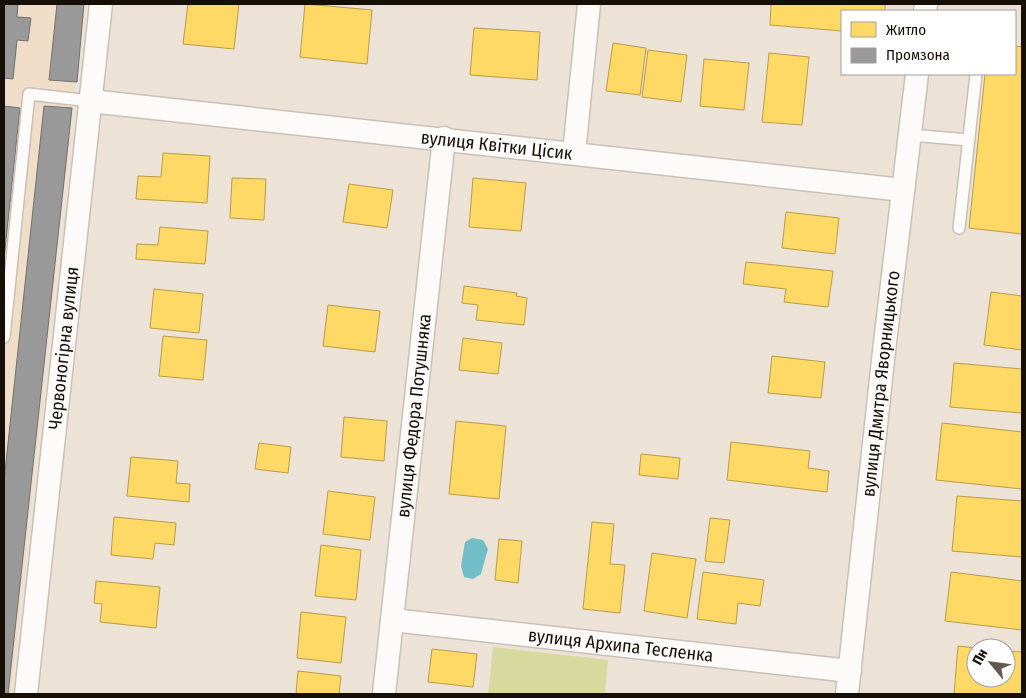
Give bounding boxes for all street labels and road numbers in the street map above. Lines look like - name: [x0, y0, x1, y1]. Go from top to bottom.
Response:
- street label: вулиця Квітки Цісик: [420, 126, 574, 165]
- street label: Червоногірна вулиця: [44, 265, 83, 431]
- street label: вулиця Дмитра Яворницького: [857, 269, 904, 498]
- street label: вулиця Федора Потушняка: [392, 312, 436, 519]
- street label: вулиця Архипа Тесленка: [527, 624, 714, 667]

